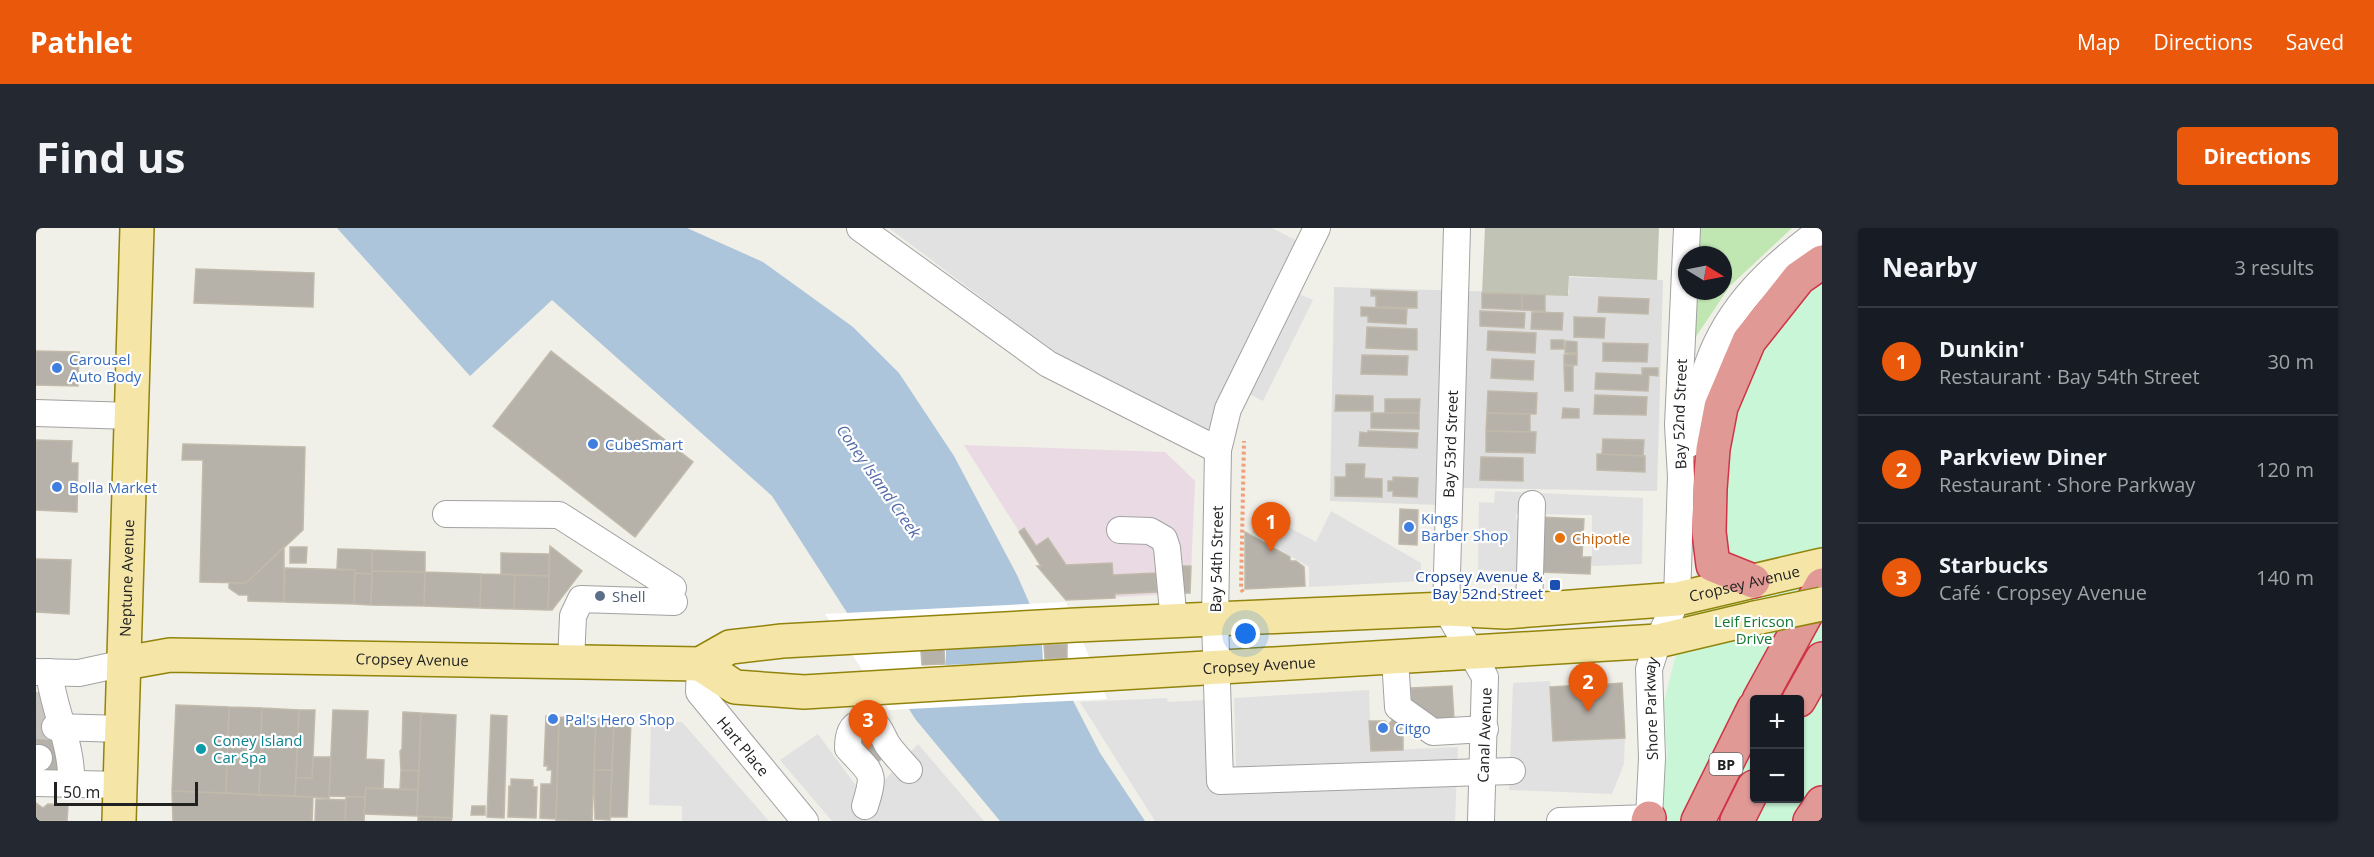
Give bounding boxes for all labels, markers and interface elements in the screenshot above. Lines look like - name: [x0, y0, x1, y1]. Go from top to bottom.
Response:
- text: Pathlet: [30, 23, 132, 61]
- text: Map: [2077, 28, 2120, 56]
- text: Directions: [2153, 28, 2253, 56]
- text: Saved: [2286, 28, 2344, 56]
- button: Directions: [2177, 127, 2338, 185]
- text: Find us: [36, 128, 185, 185]
- north arrow: [1678, 246, 1732, 300]
- text: Nearby: [1882, 249, 1977, 285]
- text: 3 results: [2234, 254, 2314, 281]
- text: Dunkin': [1939, 333, 2025, 363]
- text: 1: [1896, 348, 1907, 375]
- text: 30 m: [2267, 348, 2314, 375]
- place label: Carousel Auto Body: [69, 349, 142, 386]
- street label: Bay 52nd Street: [1668, 358, 1691, 470]
- marker: Carousel Auto Body: [50, 361, 64, 375]
- text: Restaurant · Bay 54th Street: [1939, 363, 2200, 390]
- street label: Bay 53rd Street: [1438, 390, 1462, 498]
- water label: Coney Island Creek: [832, 420, 927, 543]
- place label: CubeSmart: [605, 434, 683, 454]
- marker: CubeSmart: [586, 437, 600, 451]
- text: Parkview Diner: [1939, 441, 2107, 471]
- text: 2: [1896, 456, 1907, 483]
- text: 120 m: [2256, 456, 2314, 483]
- text: Restaurant · Shore Parkway: [1939, 471, 2195, 498]
- place label: Bolla Market: [69, 477, 157, 497]
- marker: Bolla Market: [50, 480, 64, 494]
- pin: 1: [1252, 502, 1290, 552]
- street label: Bay 54th Street: [1205, 505, 1227, 613]
- place label: Kings Barber Shop: [1421, 508, 1508, 545]
- street label: Neptune Avenue: [115, 519, 138, 637]
- marker: Kings Barber Shop: [1402, 520, 1416, 534]
- place label: Chipotle: [1572, 528, 1630, 548]
- marker: Chipotle: [1553, 531, 1567, 545]
- text: Starbucks: [1939, 549, 2048, 579]
- street label: Cropsey Avenue: [1687, 561, 1802, 606]
- text: 3: [1896, 564, 1907, 591]
- text: 140 m: [2256, 564, 2314, 591]
- place label: Cropsey Avenue & Bay 52nd Street: [1415, 566, 1543, 603]
- marker: Cropsey Avenue & Bay 52nd Street: [1548, 578, 1562, 592]
- text: Café · Cropsey Avenue: [1939, 579, 2147, 606]
- place label: Shell: [612, 586, 645, 606]
- marker: Shell: [593, 589, 607, 603]
- park label: Leif Ericson Drive: [1714, 611, 1794, 648]
- your location: [1231, 619, 1260, 648]
- street label: Cropsey Avenue: [356, 648, 469, 670]
- street label: Cropsey Avenue: [1202, 651, 1316, 678]
- street label: Shore Parkway: [1638, 654, 1663, 761]
- pin: 2: [1568, 662, 1608, 712]
- street label: Canal Avenue: [1472, 687, 1496, 783]
- map controls: [1750, 695, 1804, 803]
- button: +: [1750, 695, 1804, 749]
- pin: 3: [848, 700, 888, 750]
- place label: Pal's Hero Shop: [565, 709, 675, 729]
- marker: Pal's Hero Shop: [546, 712, 560, 726]
- street label: Hart Place: [713, 712, 774, 780]
- place label: Citgo: [1395, 718, 1431, 738]
- marker: Citgo: [1376, 721, 1390, 735]
- place label: Coney Island Car Spa: [213, 730, 302, 767]
- marker: Coney Island Car Spa: [194, 742, 208, 756]
- button: −: [1750, 749, 1804, 803]
- road number: BP: [1710, 753, 1742, 775]
- scale bar: [54, 779, 198, 806]
- text: 50 m: [63, 781, 100, 803]

